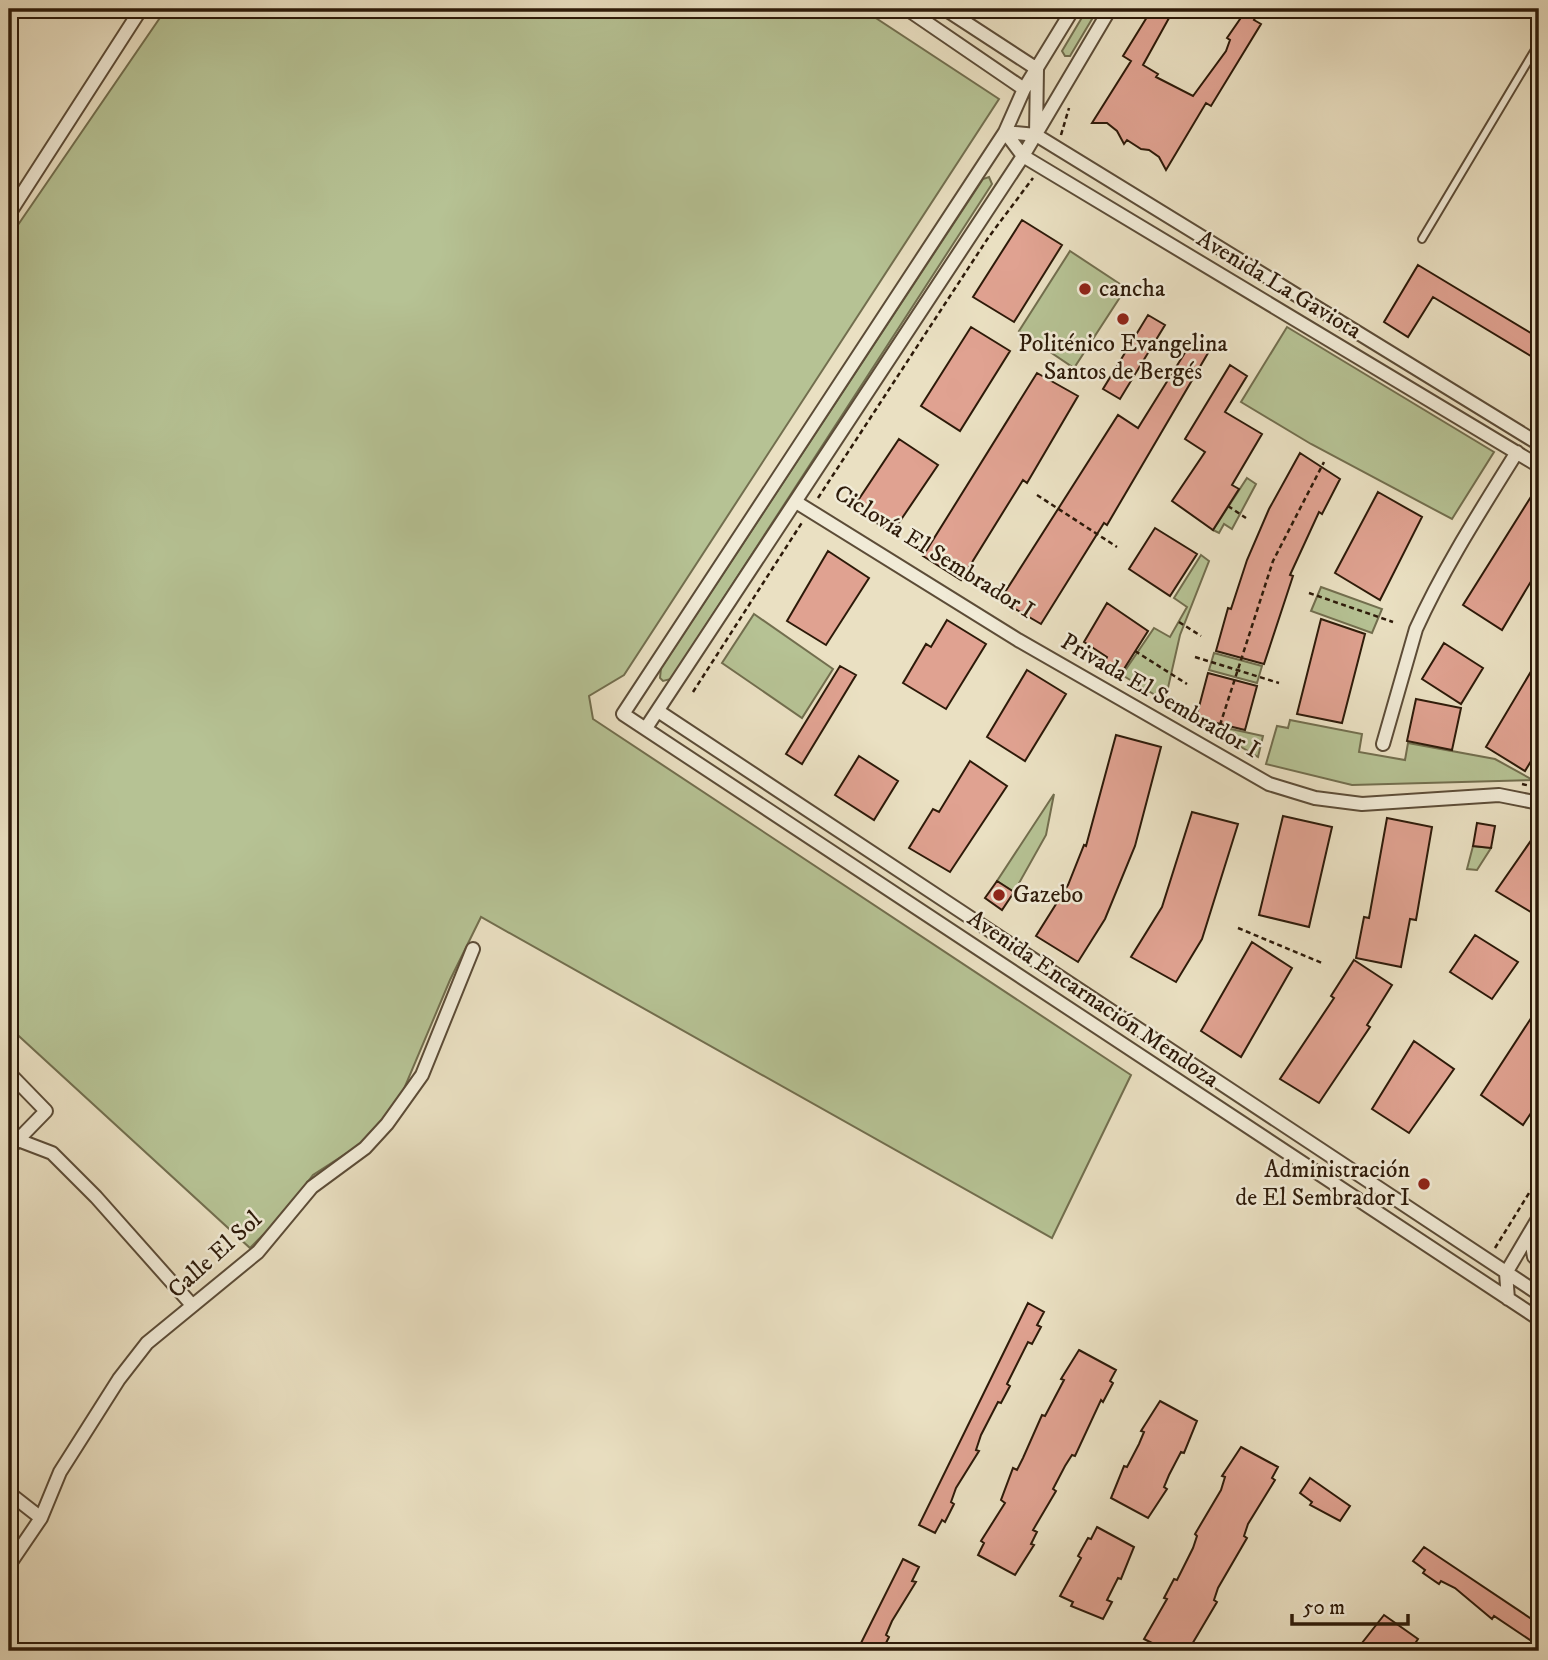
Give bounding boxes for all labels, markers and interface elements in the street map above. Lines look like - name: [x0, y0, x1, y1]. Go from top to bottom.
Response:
- street label: Avenida La Gaviota: [1191, 224, 1368, 346]
- place label: cancha: [1099, 274, 1166, 304]
- marker: cancha: [1077, 281, 1093, 297]
- marker: Politénico Evangelina Santos de Bergés: [1115, 311, 1131, 327]
- place label: Politénico Evangelina Santos de Bergés: [1018, 329, 1229, 387]
- street label: Ciclovía El Sembrador I: [828, 478, 1040, 626]
- street label: Privada El Sembrador I: [1055, 627, 1265, 765]
- place label: Gazebo: [1013, 880, 1083, 910]
- marker: Gazebo: [991, 887, 1007, 903]
- street label: Avenida Encarnación Mendoza: [961, 904, 1225, 1095]
- place label: Administración de El Sembrador I: [1235, 1155, 1410, 1213]
- marker: Administración de El Sembrador I: [1416, 1176, 1432, 1192]
- street label: Calle El Sol: [162, 1204, 269, 1305]
- scale bar: [1292, 1583, 1408, 1627]
- text: 50 m: [1303, 1595, 1345, 1621]

